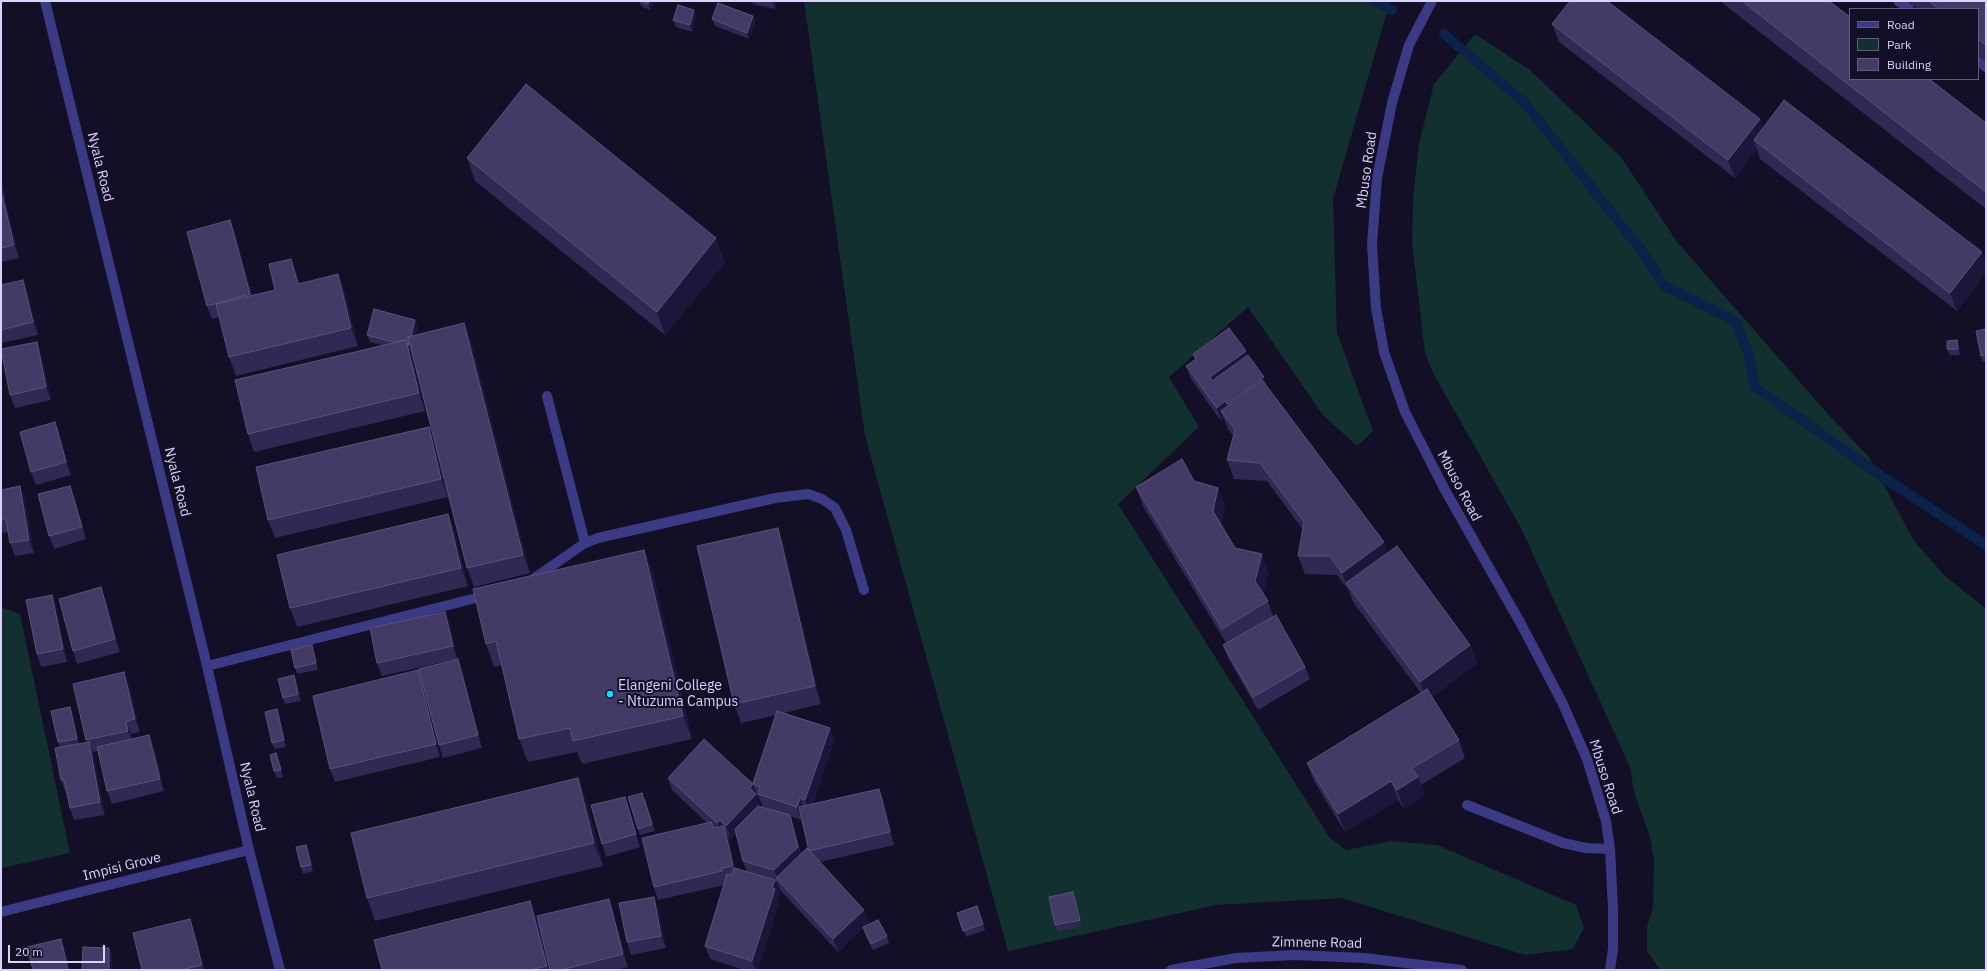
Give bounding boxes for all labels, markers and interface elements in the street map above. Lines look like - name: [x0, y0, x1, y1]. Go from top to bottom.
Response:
- legend: [1849, 8, 1979, 80]
- text: Road: [1887, 17, 1915, 32]
- text: Park: [1887, 37, 1911, 52]
- text: Building: [1887, 57, 1931, 72]
- street label: Mbuso Road: [1353, 130, 1381, 210]
- street label: Nyala Road: [83, 131, 117, 203]
- street label: Nyala Road: [160, 446, 194, 518]
- street label: Mbuso Road: [1433, 448, 1485, 524]
- place label: Elangeni College - Ntuzuma Campus: [618, 678, 738, 710]
- marker: Elangeni College - Ntuzuma Campus: [605, 689, 615, 699]
- street label: Mbuso Road: [1585, 738, 1625, 816]
- street label: Nyala Road: [236, 761, 268, 833]
- street label: Impisi Grove: [81, 849, 163, 885]
- street label: Zimnene Road: [1272, 934, 1362, 952]
- scale bar: [10, 937, 107, 963]
- text: 20 m: [15, 944, 43, 959]

